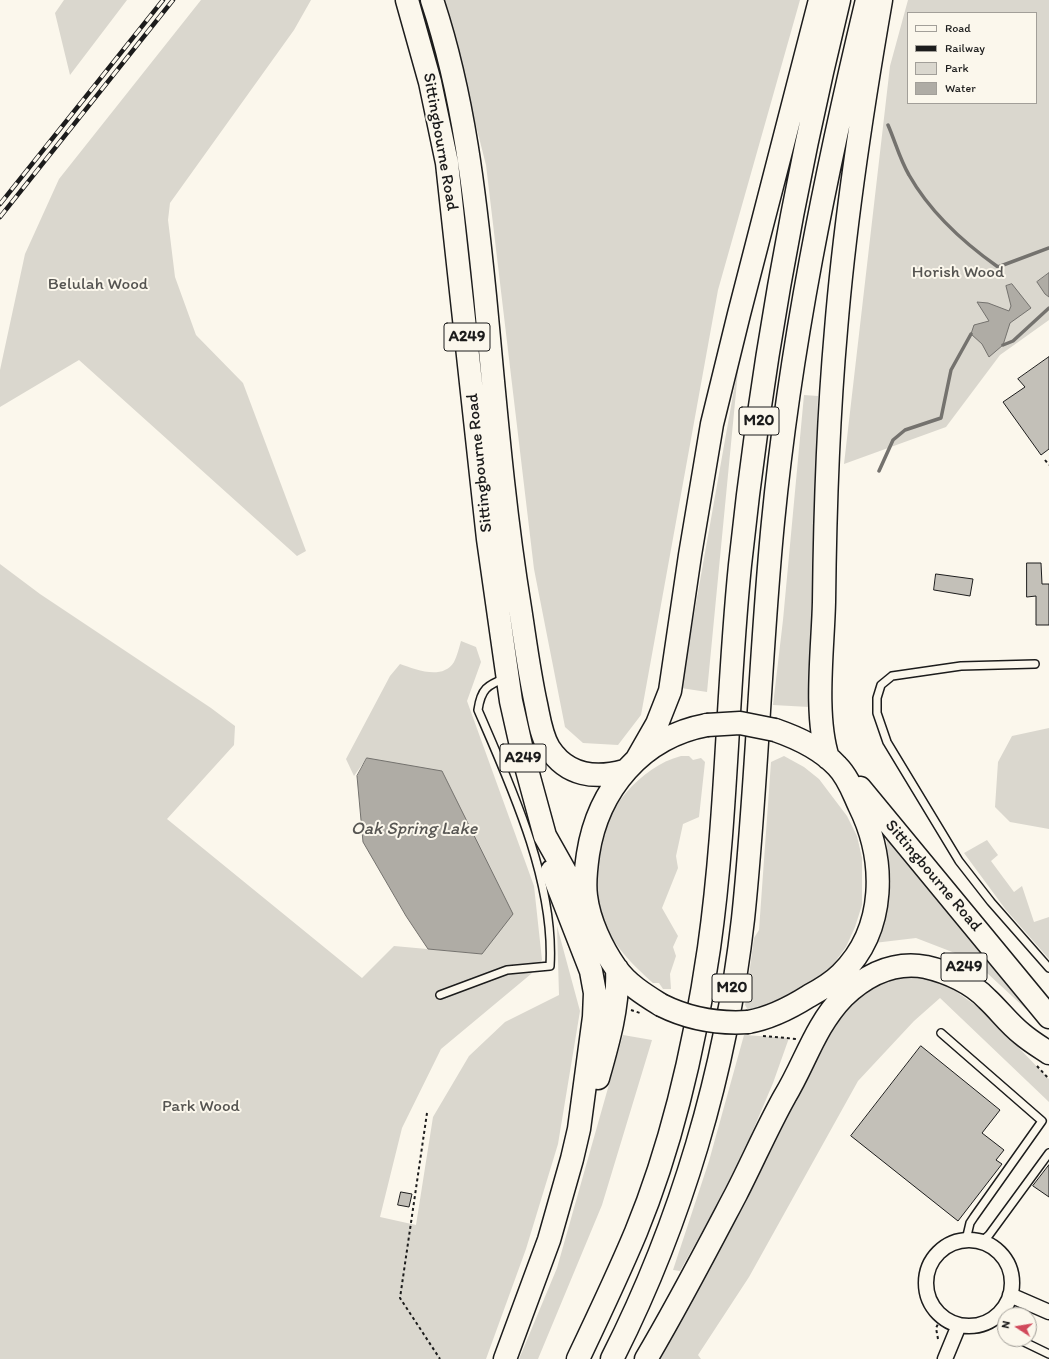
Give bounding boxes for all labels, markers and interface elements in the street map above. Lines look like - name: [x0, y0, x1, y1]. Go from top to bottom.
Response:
- legend: [907, 12, 1037, 104]
- text: Road: [945, 21, 971, 35]
- text: Railway: [945, 41, 985, 55]
- text: Park: [945, 61, 969, 75]
- street label: Sittingbourne Road: [418, 71, 462, 213]
- text: Water: [945, 81, 976, 95]
- park label: Horish Wood: [912, 263, 1004, 283]
- park label: Belulah Wood: [48, 275, 148, 295]
- road number: A249: [444, 323, 490, 351]
- street label: Sittingbourne Road: [463, 392, 497, 534]
- road number: M20: [739, 407, 779, 435]
- road number: A249: [500, 744, 546, 772]
- street label: Sittingbourne Road: [880, 816, 986, 936]
- water label: Oak Spring Lake: [351, 818, 477, 840]
- road number: A249: [941, 953, 987, 981]
- road number: M20: [712, 974, 752, 1002]
- park label: Park Wood: [162, 1097, 240, 1117]
- north arrow: [997, 1307, 1037, 1347]
- text: N: [999, 1320, 1013, 1330]

